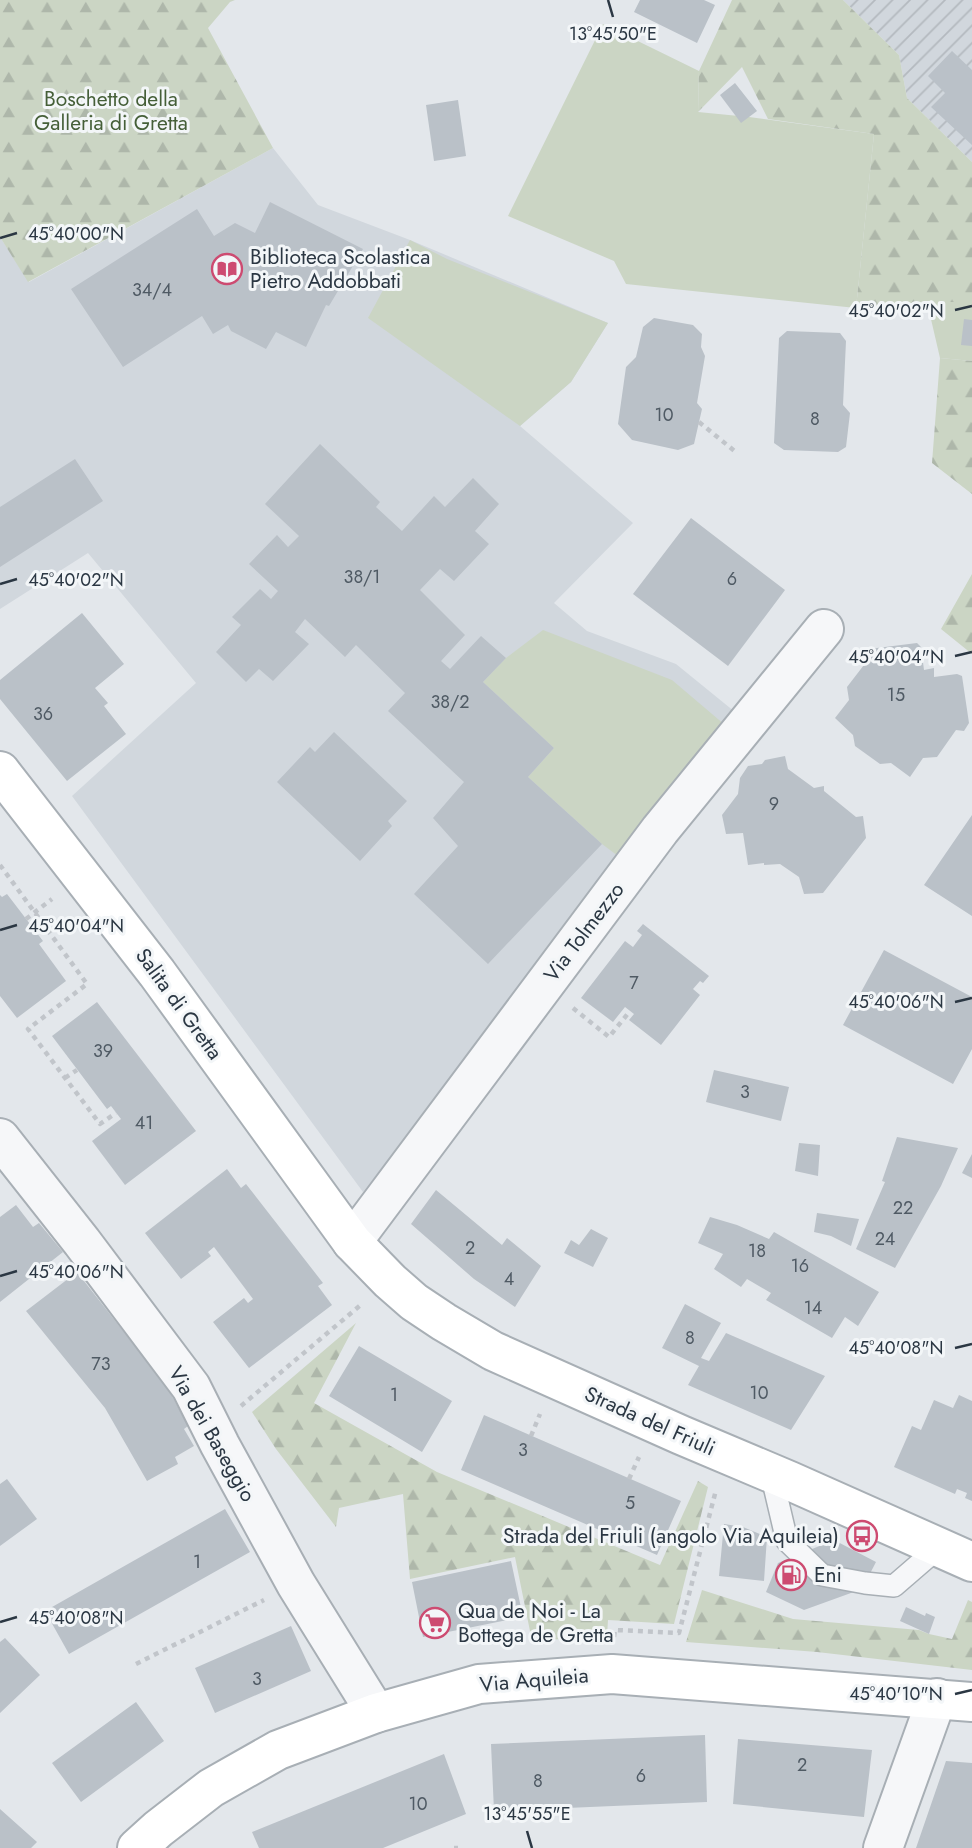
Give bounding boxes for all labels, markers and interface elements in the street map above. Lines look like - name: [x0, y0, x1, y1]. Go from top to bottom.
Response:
- text: 13°45'50"E: [569, 21, 657, 47]
- park label: Boschetto della Galleria di Gretta: [34, 84, 188, 138]
- text: 45°40'00"N: [28, 221, 124, 247]
- place label: Biblioteca Scolastica Pietro Addobbati: [250, 242, 430, 296]
- library icon: Biblioteca Scolastica Pietro Addobbati: [210, 252, 244, 286]
- house number: 34/4: [132, 277, 172, 303]
- text: 45°40'02"N: [848, 298, 944, 324]
- house number: 10: [655, 402, 674, 428]
- house number: 8: [810, 406, 820, 432]
- house number: 38/1: [344, 564, 380, 590]
- house number: 6: [727, 566, 737, 592]
- text: 45°40'02"N: [28, 567, 124, 593]
- text: 45°40'04"N: [848, 644, 944, 670]
- house number: 15: [887, 682, 905, 708]
- house number: 38/2: [431, 689, 469, 715]
- house number: 36: [33, 701, 53, 727]
- house number: 9: [769, 791, 779, 817]
- street label: Via Tolmezzo: [537, 876, 631, 988]
- text: 45°40'04"N: [28, 913, 124, 939]
- street label: Salita di Gretta: [128, 942, 230, 1066]
- house number: 7: [629, 970, 639, 996]
- text: 45°40'06"N: [848, 989, 944, 1015]
- house number: 39: [93, 1038, 113, 1064]
- house number: 3: [740, 1079, 750, 1105]
- house number: 41: [135, 1110, 153, 1136]
- house number: 22: [893, 1195, 913, 1221]
- house number: 24: [875, 1226, 895, 1252]
- house number: 2: [465, 1235, 475, 1261]
- house number: 18: [748, 1238, 766, 1264]
- house number: 16: [791, 1253, 809, 1279]
- text: 45°40'06"N: [28, 1259, 124, 1285]
- house number: 4: [504, 1266, 514, 1292]
- house number: 14: [804, 1295, 822, 1321]
- house number: 8: [685, 1325, 695, 1351]
- text: 45°40'08"N: [848, 1335, 944, 1361]
- house number: 73: [91, 1351, 111, 1377]
- street label: Via dei Baseggio: [161, 1361, 263, 1507]
- street label: Strada del Friuli: [580, 1379, 720, 1463]
- house number: 10: [750, 1380, 769, 1406]
- house number: 1: [390, 1382, 398, 1408]
- house number: 3: [518, 1437, 528, 1463]
- house number: 5: [625, 1490, 635, 1516]
- bus stop icon: Strada del Friuli (angolo Via Aquileia): [845, 1519, 879, 1553]
- place label: Strada del Friuli (angolo Via Aquileia): [503, 1521, 839, 1551]
- house number: 1: [193, 1549, 201, 1575]
- fuel station icon: Eni: [774, 1558, 808, 1592]
- place label: Eni: [814, 1560, 842, 1590]
- place label: Qua de Noi - La Bottega de Gretta: [458, 1596, 614, 1650]
- text: 45°40'08"N: [28, 1605, 124, 1631]
- supermarket icon: Qua de Noi - La Bottega de Gretta: [418, 1606, 452, 1640]
- street label: Via Aquileia: [478, 1660, 590, 1700]
- house number: 3: [252, 1666, 262, 1692]
- text: 45°40'10"N: [849, 1681, 943, 1707]
- house number: 2: [797, 1752, 807, 1778]
- house number: 6: [636, 1763, 646, 1789]
- house number: 8: [533, 1768, 543, 1794]
- house number: 10: [409, 1791, 428, 1817]
- text: 13°45'55"E: [483, 1801, 571, 1827]

